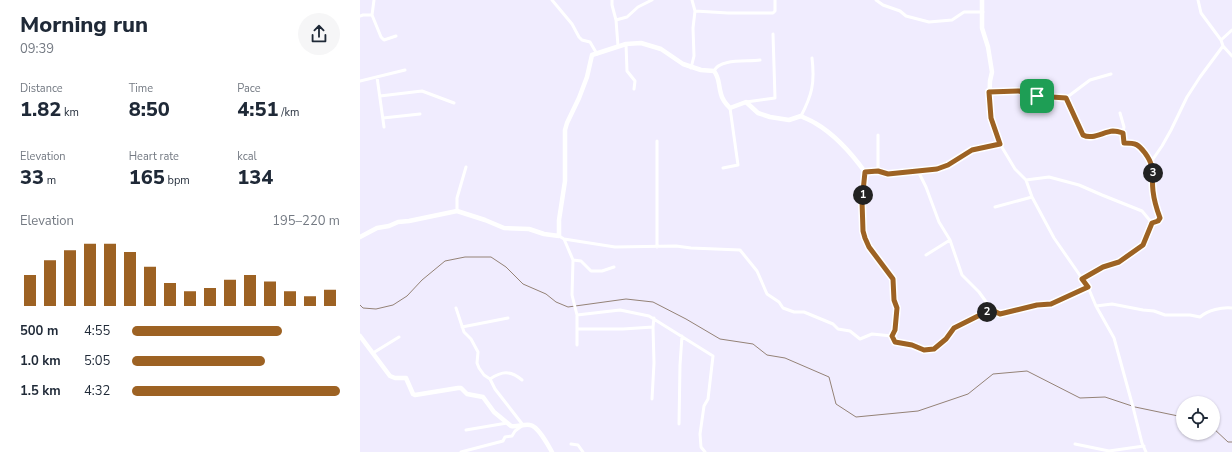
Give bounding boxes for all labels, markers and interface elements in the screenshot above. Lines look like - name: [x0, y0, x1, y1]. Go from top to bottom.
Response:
- text: Morning run: [20, 10, 148, 40]
- button: share: [298, 13, 340, 55]
- text: 09:39: [20, 40, 54, 58]
- pin: [1020, 79, 1054, 113]
- text: Distance: [20, 81, 63, 96]
- text: Time: [129, 81, 153, 96]
- text: Pace: [237, 81, 261, 96]
- icon: arrive: [1026, 85, 1048, 107]
- text: 1.82: [20, 96, 61, 123]
- text: 8:50: [129, 96, 170, 123]
- text: 4:51: [237, 96, 279, 123]
- text: km: [61, 105, 79, 120]
- text: /km: [279, 105, 299, 120]
- text: Elevation: [20, 149, 66, 164]
- text: Heart rate: [129, 149, 179, 164]
- text: kcal: [237, 149, 257, 164]
- pin: 3: [1143, 163, 1163, 183]
- text: 33: [20, 164, 44, 191]
- text: 165: [129, 164, 165, 191]
- text: 134: [237, 164, 273, 191]
- text: 3: [1150, 165, 1156, 180]
- text: m: [44, 173, 56, 188]
- text: bpm: [165, 173, 190, 188]
- pin: 1: [853, 185, 873, 205]
- text: 1: [860, 187, 866, 202]
- text: Elevation: [20, 212, 74, 230]
- text: 195–220 m: [272, 212, 340, 230]
- pin: 2: [977, 302, 997, 322]
- text: 2: [984, 304, 990, 319]
- text: 500 m: [20, 322, 58, 340]
- text: 4:55: [84, 322, 110, 340]
- text: 1.0 km: [20, 352, 61, 370]
- text: 5:05: [84, 352, 110, 370]
- text: 1.5 km: [20, 382, 61, 400]
- text: 4:32: [84, 382, 110, 400]
- map controls: [1176, 396, 1220, 440]
- button: locate: [1176, 396, 1220, 440]

